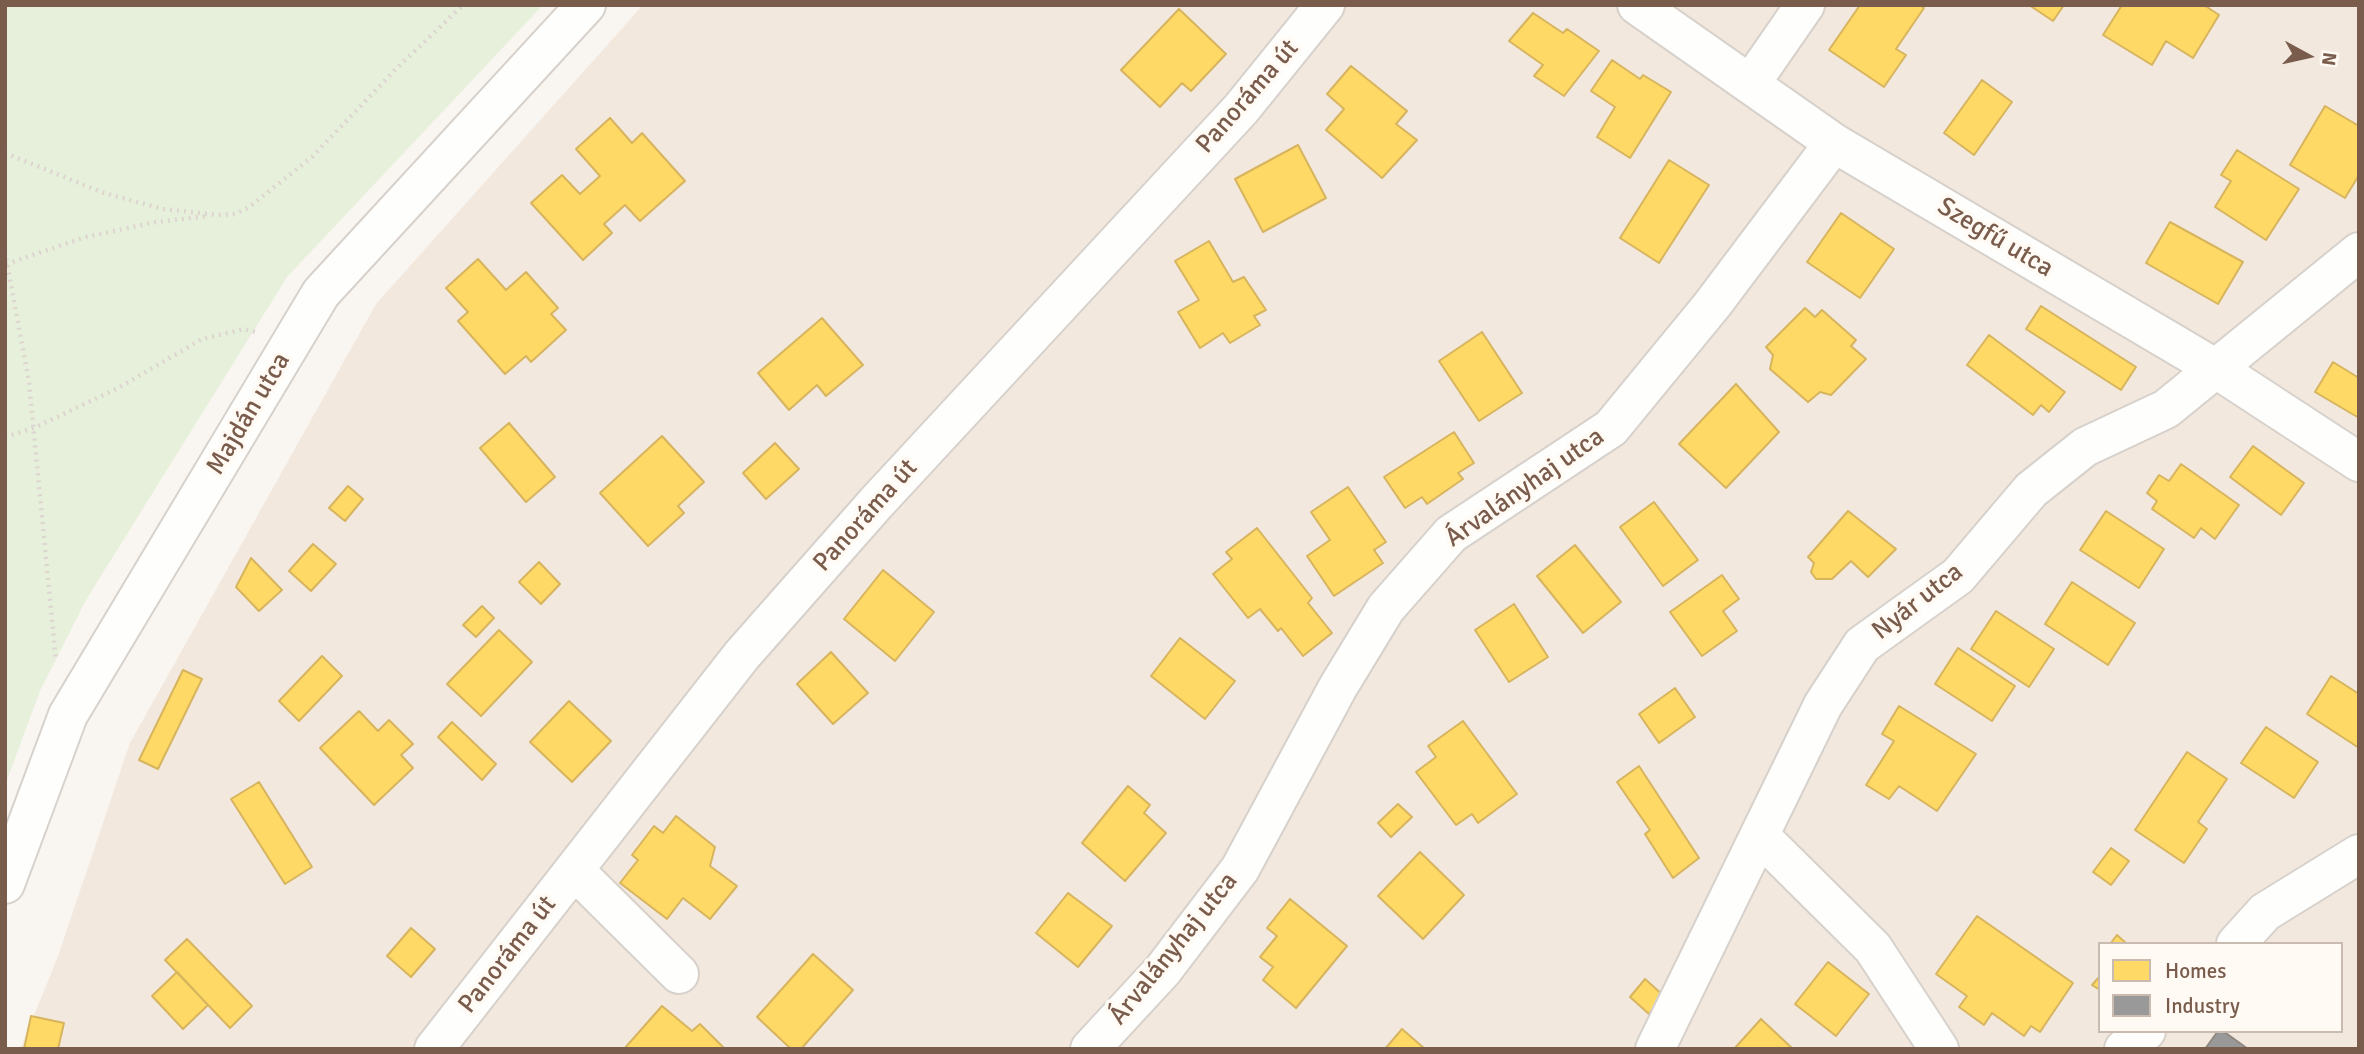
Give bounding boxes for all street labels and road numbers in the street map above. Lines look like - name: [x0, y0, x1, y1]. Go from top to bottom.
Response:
- street label: Panoráma út: [1190, 34, 1306, 160]
- street label: Szegfű utca: [1931, 191, 2059, 285]
- street label: Majdán utca: [200, 347, 298, 481]
- street label: Árvalányhaj utca: [1440, 422, 1610, 554]
- street label: Panoráma út: [807, 453, 925, 579]
- street label: Nyár utca: [1866, 557, 1970, 647]
- street label: Árvalányhaj utca: [1103, 867, 1245, 1031]
- street label: Panoráma út: [452, 890, 564, 1020]

